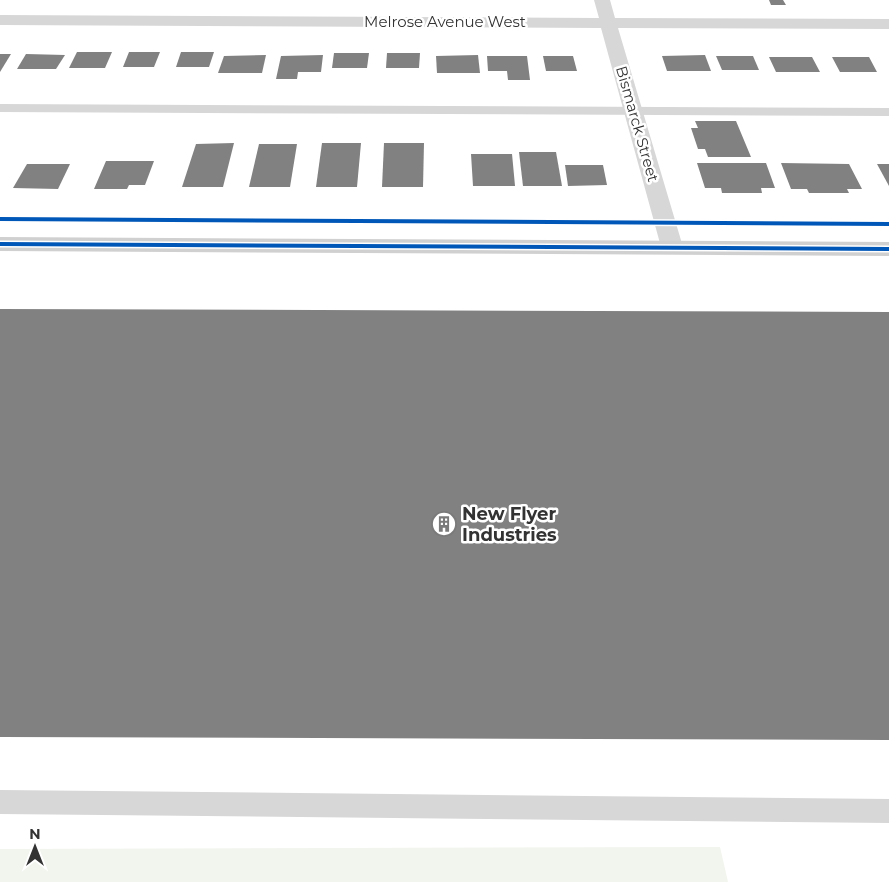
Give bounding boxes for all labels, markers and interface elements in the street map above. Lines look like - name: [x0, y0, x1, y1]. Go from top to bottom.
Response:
- street label: Melrose Avenue West: [364, 12, 526, 31]
- street label: Bismarck Street: [612, 64, 663, 184]
- place label: New Flyer Industries: [462, 503, 557, 546]
- building icon: New Flyer Industries: [431, 511, 457, 537]
- north arrow: [10, 822, 60, 872]
- text: N: [29, 825, 41, 843]

